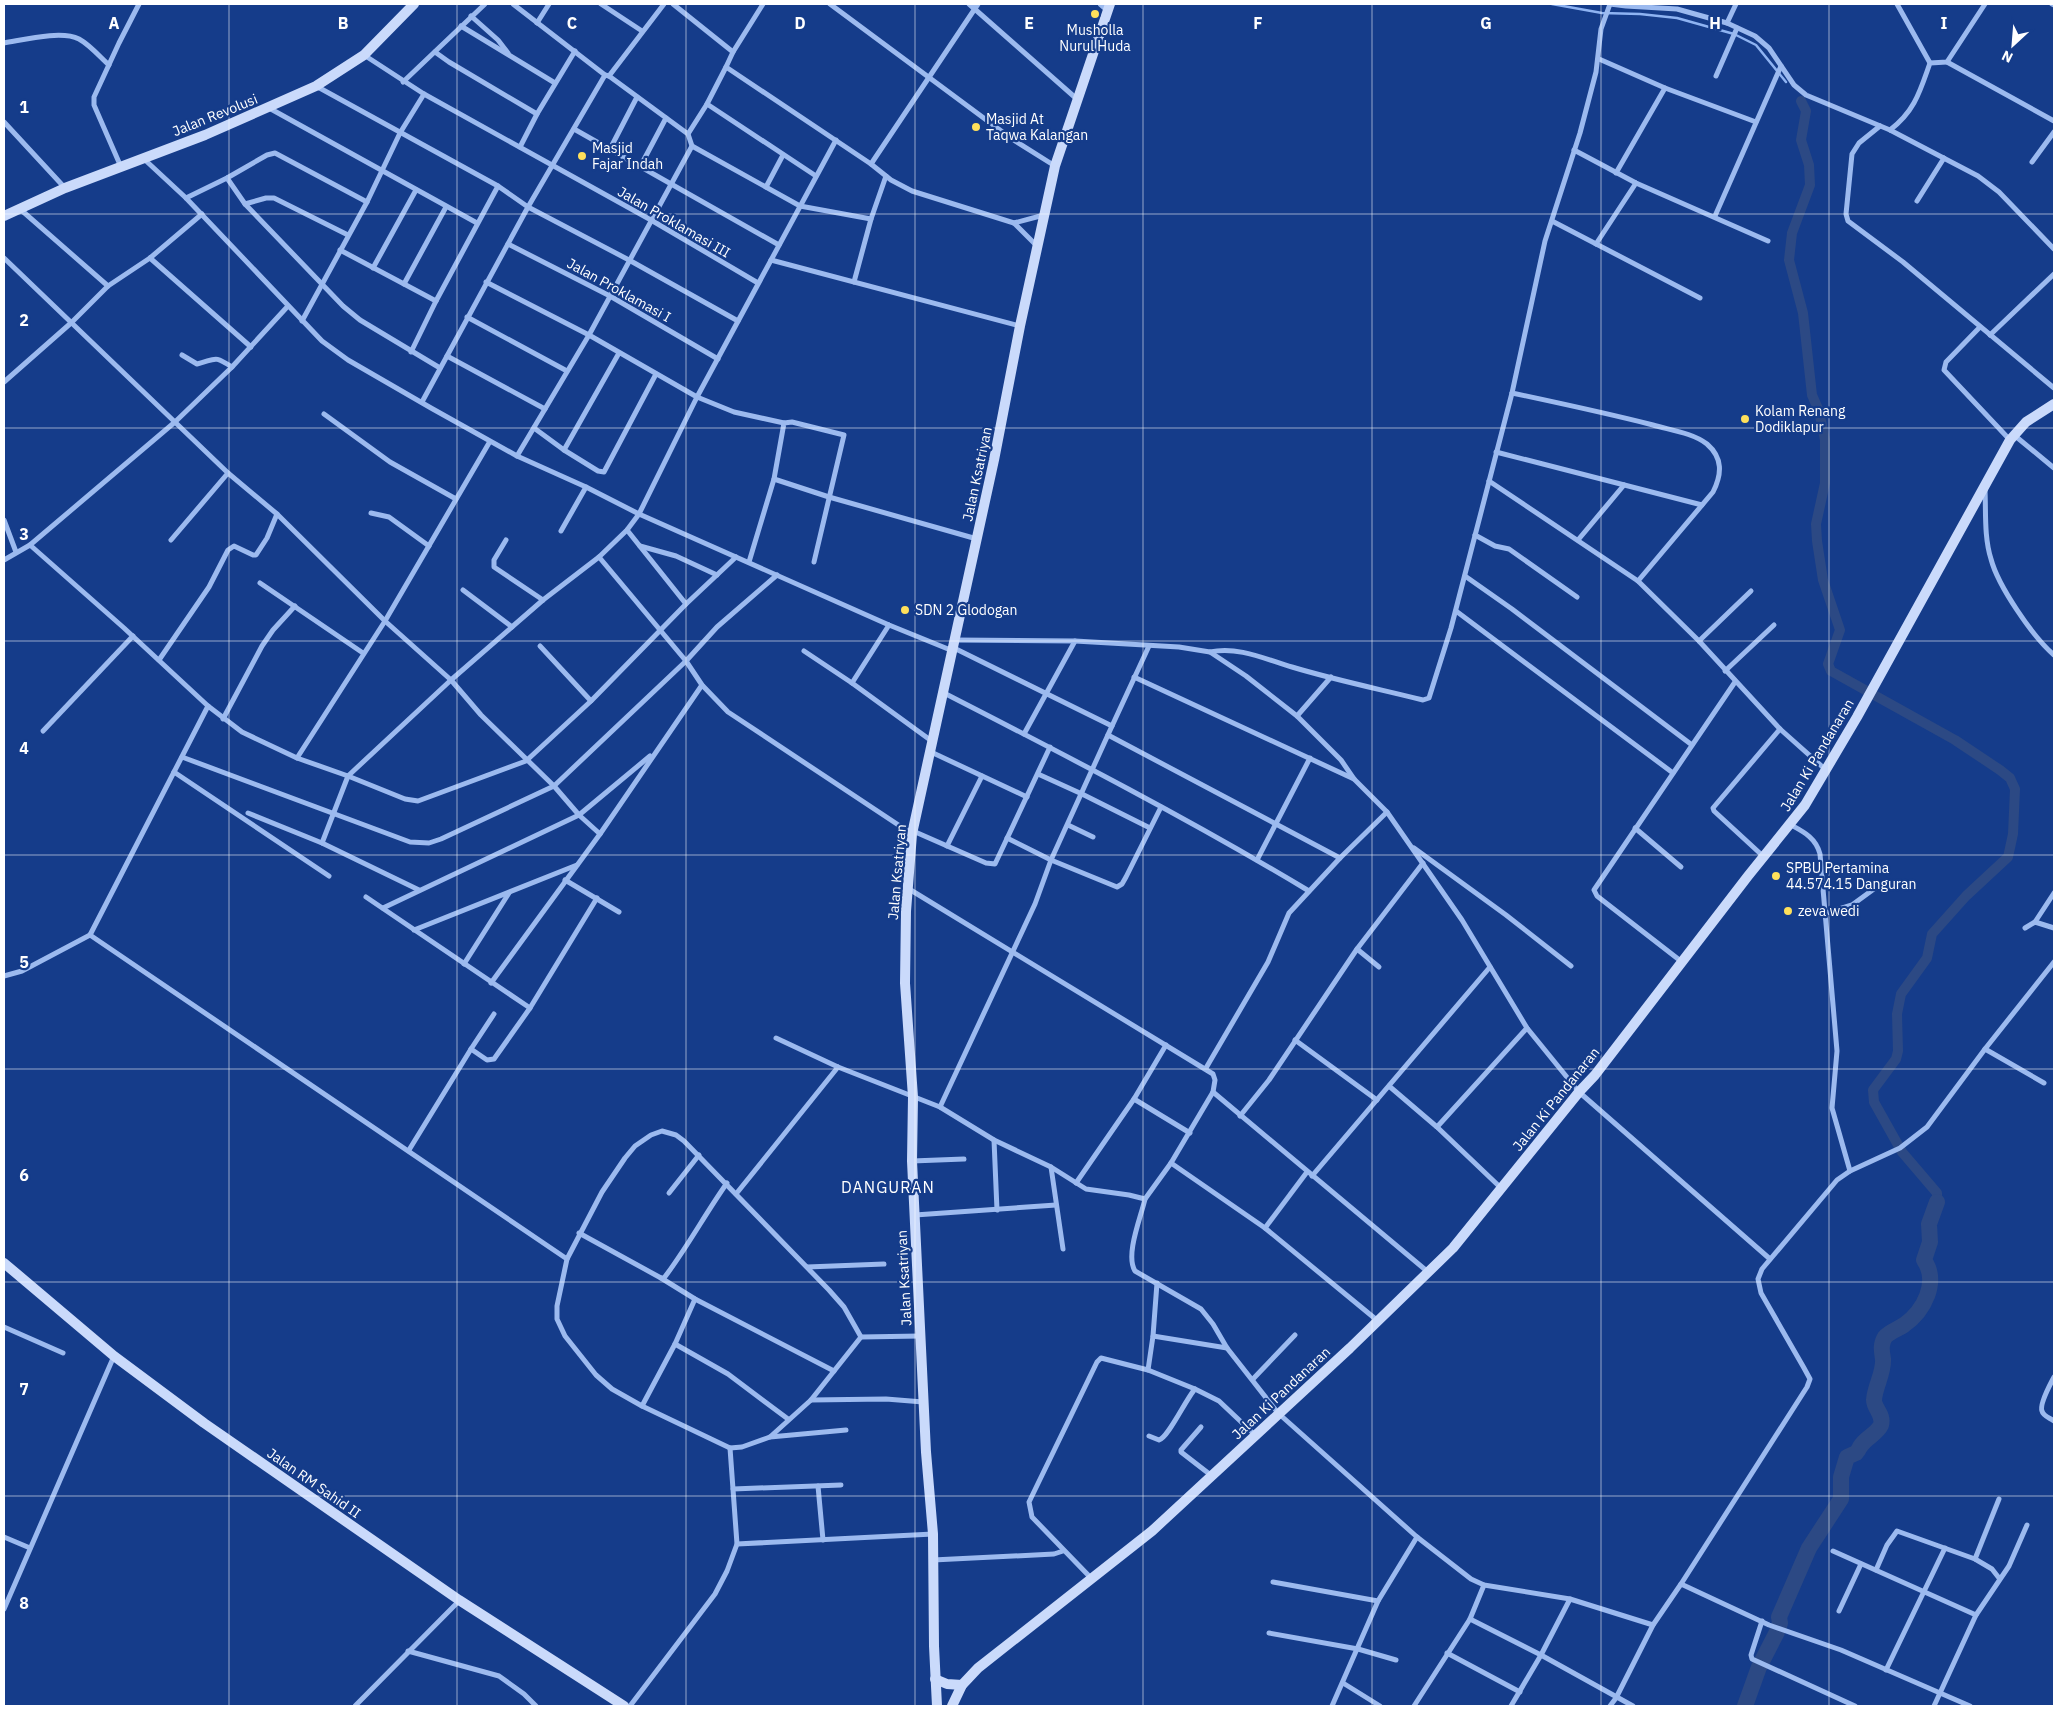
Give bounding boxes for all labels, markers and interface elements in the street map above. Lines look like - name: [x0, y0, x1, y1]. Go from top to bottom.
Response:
- marker: Musholla Nurul Huda: [1089, 8, 1101, 20]
- text: A: [109, 13, 120, 33]
- text: B: [338, 13, 349, 33]
- text: C: [567, 13, 577, 33]
- text: D: [794, 13, 806, 33]
- text: E: [1024, 13, 1034, 33]
- text: F: [1253, 13, 1263, 33]
- text: G: [1480, 13, 1492, 33]
- text: H: [1709, 13, 1721, 33]
- text: I: [1941, 13, 1948, 33]
- north arrow: [1988, 20, 2038, 70]
- place label: Musholla Nurul Huda: [1059, 21, 1131, 55]
- text: N: [1999, 46, 2016, 67]
- street label: Jalan Revolusi: [170, 90, 260, 140]
- text: 1: [19, 97, 29, 117]
- place label: Masjid At Taqwa Kalangan: [986, 110, 1088, 144]
- marker: Masjid At Taqwa Kalangan: [970, 121, 982, 133]
- place label: Masjid Fajar Indah: [592, 139, 663, 173]
- marker: Masjid Fajar Indah: [576, 150, 588, 162]
- street label: Jalan Proklamasi III: [614, 182, 734, 262]
- street label: Jalan Proklamasi I: [564, 254, 674, 326]
- text: 2: [19, 310, 29, 330]
- place label: Kolam Renang Dodiklapur: [1755, 402, 1846, 436]
- marker: Kolam Renang Dodiklapur: [1739, 413, 1751, 425]
- street label: Jalan Ksatriyan: [958, 425, 996, 523]
- text: 3: [19, 524, 29, 544]
- place label: SDN 2 Glodogan: [915, 601, 1018, 619]
- marker: SDN 2 Glodogan: [899, 604, 911, 616]
- street label: Jalan Ki Pandanaran: [1776, 695, 1858, 815]
- text: 4: [19, 738, 29, 758]
- street label: Jalan Ksatriyan: [884, 823, 910, 921]
- place label: SPBU Pertamina 44.574.15 Danguran: [1786, 859, 1916, 893]
- marker: SPBU Pertamina 44.574.15 Danguran: [1770, 870, 1782, 882]
- place label: zeva wedi: [1798, 902, 1859, 920]
- marker: zeva wedi: [1782, 905, 1794, 917]
- text: 5: [19, 952, 29, 972]
- street label: Jalan Ki Pandanaran: [1509, 1044, 1603, 1154]
- text: 6: [19, 1165, 29, 1185]
- district label: DANGURAN: [841, 1177, 935, 1197]
- street label: Jalan Ksatriyan: [892, 1230, 916, 1326]
- street label: Jalan Ki Pandanaran: [1228, 1343, 1334, 1443]
- text: 7: [19, 1379, 29, 1399]
- street label: Jalan RM Sahid II: [264, 1444, 364, 1522]
- text: 8: [19, 1593, 29, 1613]

